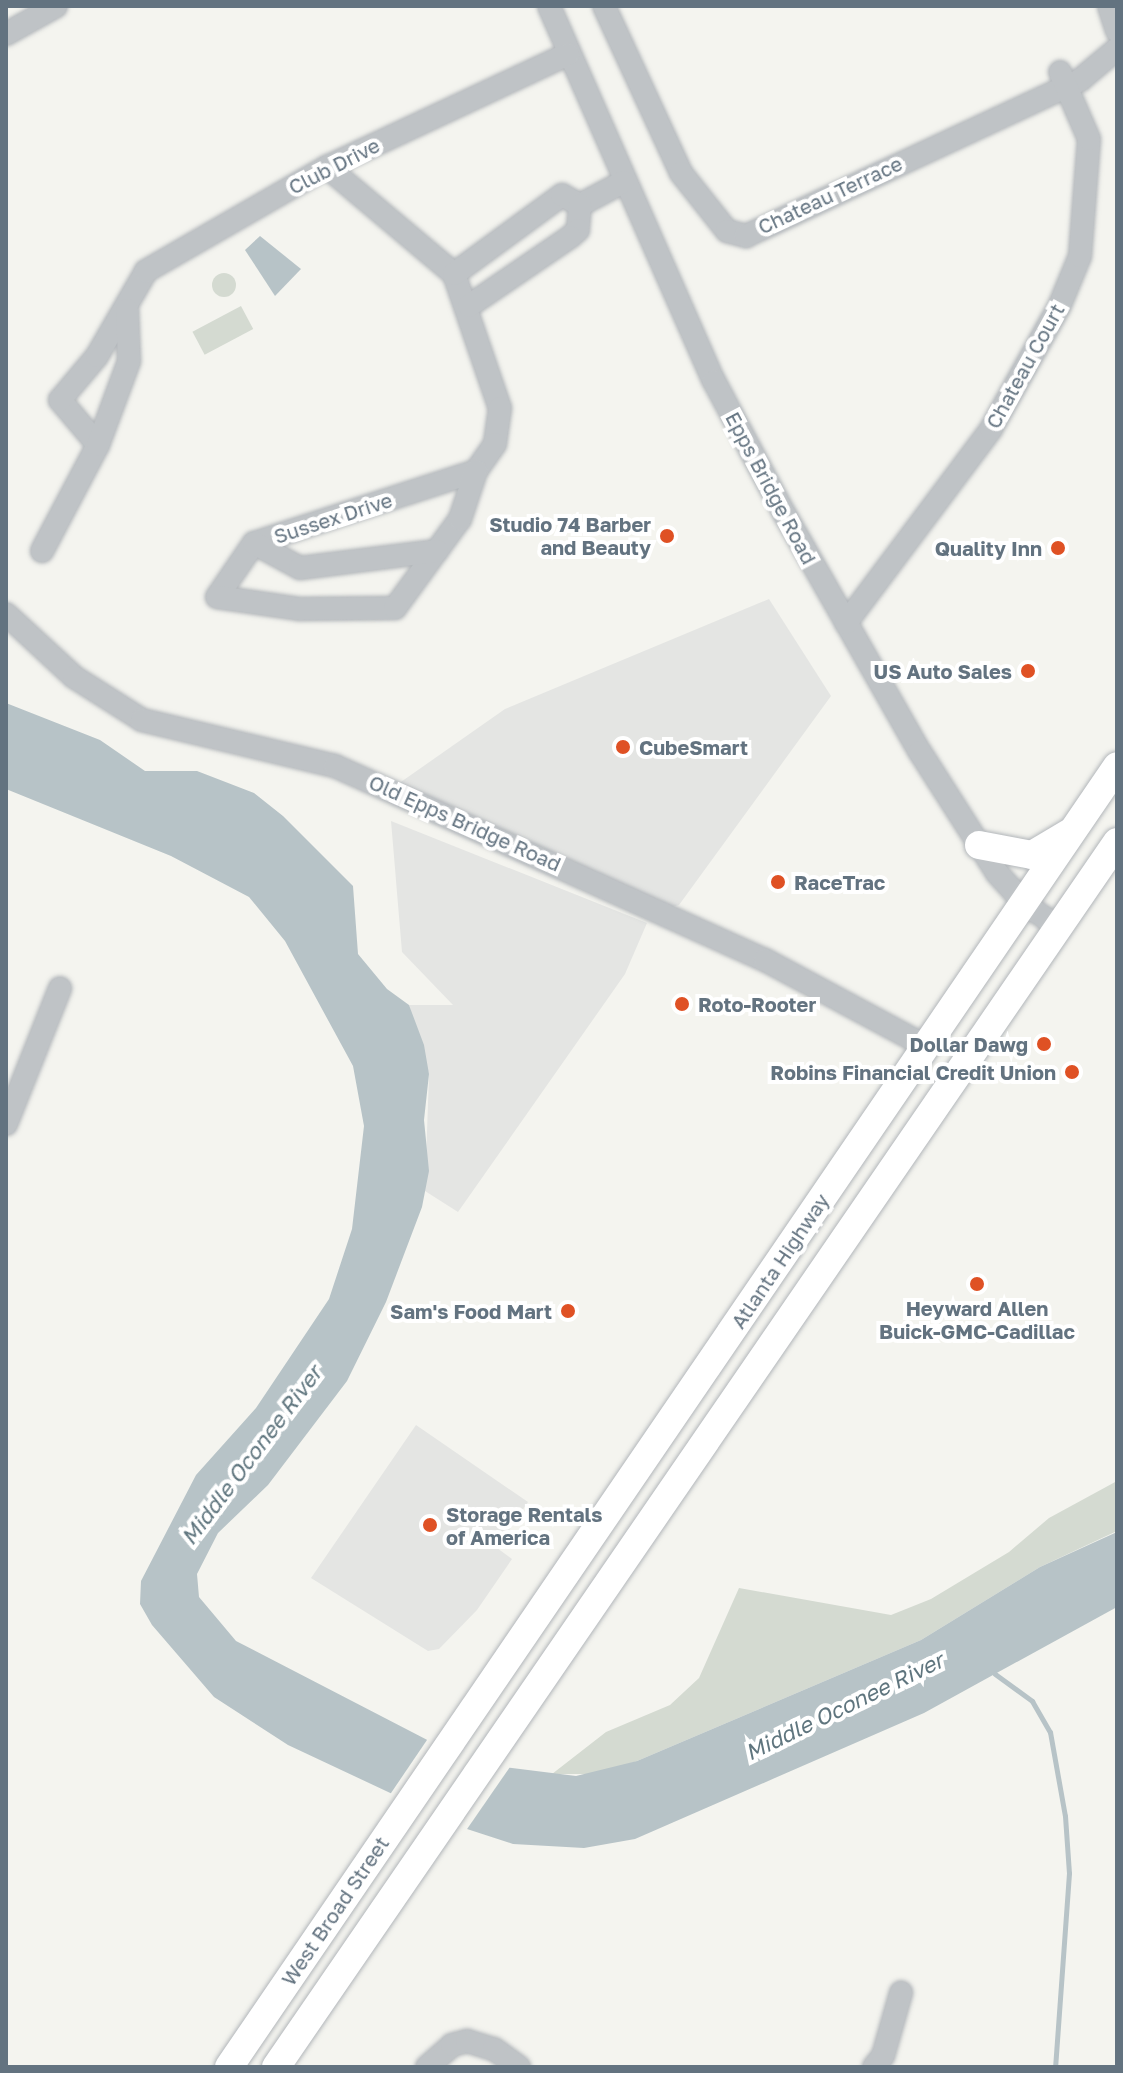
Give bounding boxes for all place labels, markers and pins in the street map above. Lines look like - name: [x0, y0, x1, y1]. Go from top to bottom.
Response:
- place label: Studio 74 Barber and Beauty: [489, 512, 651, 559]
- marker: Studio 74 Barber and Beauty: [658, 527, 676, 545]
- place label: Quality Inn: [935, 536, 1042, 560]
- marker: Quality Inn: [1049, 539, 1067, 557]
- place label: US Auto Sales: [874, 659, 1012, 683]
- marker: US Auto Sales: [1019, 662, 1037, 680]
- place label: CubeSmart: [639, 735, 748, 759]
- marker: CubeSmart: [614, 738, 632, 756]
- place label: RaceTrac: [794, 870, 885, 894]
- marker: RaceTrac: [769, 873, 787, 891]
- place label: Roto-Rooter: [698, 992, 816, 1016]
- marker: Roto-Rooter: [673, 995, 691, 1013]
- place label: Dollar Dawg: [909, 1032, 1028, 1056]
- marker: Dollar Dawg: [1035, 1035, 1053, 1053]
- place label: Robins Financial Credit Union: [770, 1060, 1056, 1084]
- marker: Robins Financial Credit Union: [1063, 1063, 1081, 1081]
- marker: Heyward Allen Buick-GMC-Cadillac: [968, 1275, 986, 1293]
- place label: Heyward Allen Buick-GMC-Cadillac: [879, 1296, 1075, 1343]
- place label: Sam's Food Mart: [390, 1299, 552, 1323]
- marker: Sam's Food Mart: [559, 1302, 577, 1320]
- place label: Storage Rentals of America: [446, 1502, 602, 1549]
- marker: Storage Rentals of America: [421, 1516, 439, 1534]

